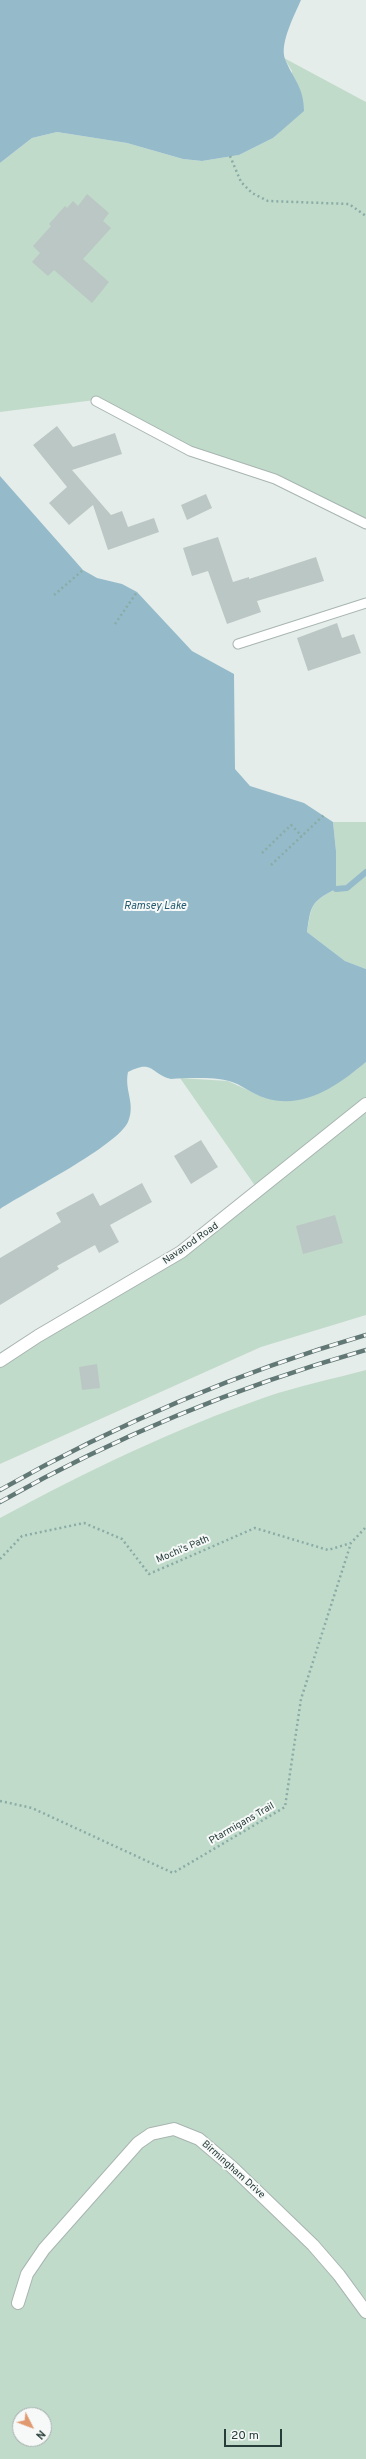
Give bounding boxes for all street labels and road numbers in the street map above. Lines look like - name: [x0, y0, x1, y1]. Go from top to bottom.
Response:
- street label: Navanod Road: [161, 1220, 221, 1268]
- street label: Mochi's Path: [155, 1533, 211, 1567]
- street label: Ptarmigans Trail: [207, 1801, 277, 1847]
- street label: Birmingham Drive: [199, 2138, 267, 2202]

